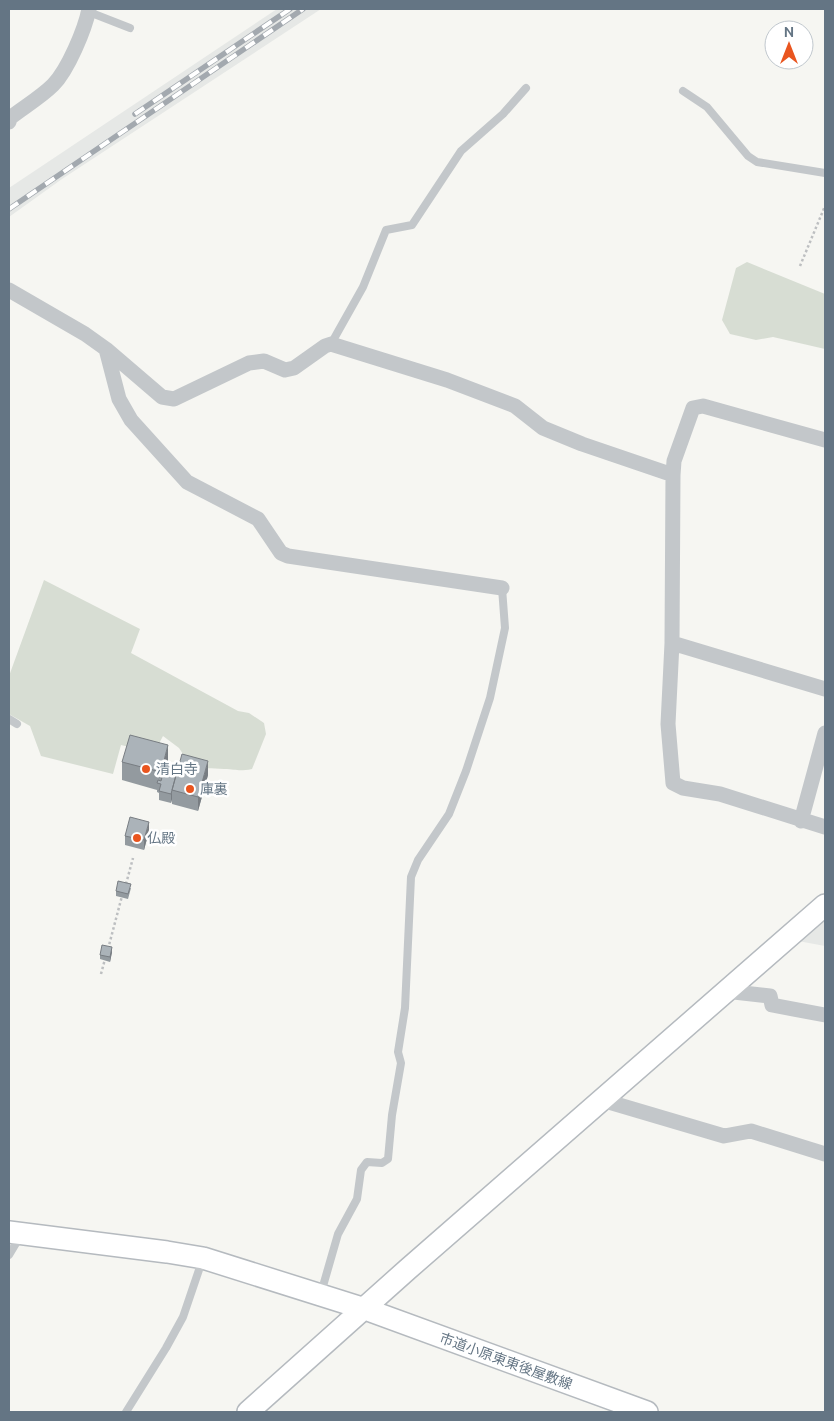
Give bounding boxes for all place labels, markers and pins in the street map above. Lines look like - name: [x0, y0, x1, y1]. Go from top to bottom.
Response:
- place label: 清白寺: [156, 761, 198, 777]
- marker: 清白寺: [140, 763, 152, 775]
- place label: 庫裏: [200, 781, 228, 797]
- marker: 庫裏: [184, 783, 196, 795]
- place label: 仏殿: [147, 830, 175, 846]
- marker: 仏殿: [131, 832, 143, 844]

